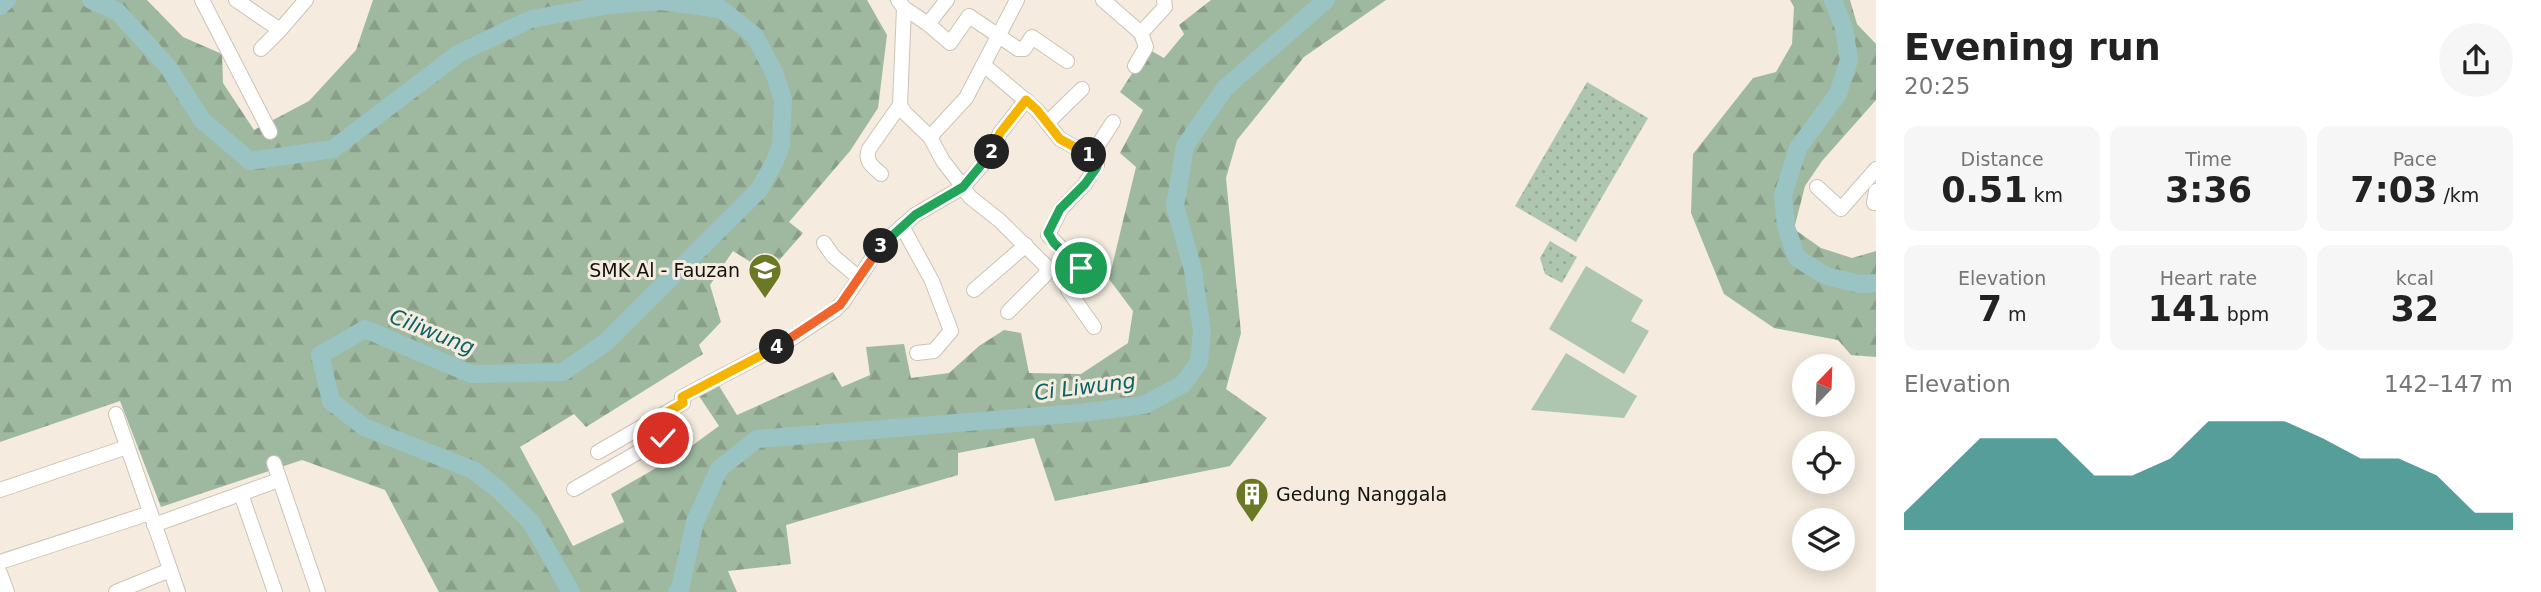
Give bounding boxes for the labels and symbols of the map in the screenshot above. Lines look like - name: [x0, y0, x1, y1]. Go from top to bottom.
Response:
- pin: 2: [974, 134, 1010, 170]
- pin: 1: [1072, 138, 1106, 172]
- pin: 3: [864, 229, 898, 264]
- pin: [1051, 238, 1111, 298]
- school or university icon: SMK Al - Fauzan: [746, 251, 784, 300]
- place label: SMK Al - Fauzan: [589, 259, 740, 281]
- water label: Ciliwung: [386, 304, 478, 360]
- pin: 4: [760, 330, 794, 364]
- north arrow: [1792, 354, 1855, 416]
- water label: Ci Liwung: [1033, 369, 1137, 405]
- pin: [633, 408, 693, 468]
- building icon: Gedung Nanggala: [1233, 475, 1271, 524]
- place label: Gedung Nanggala: [1276, 483, 1447, 505]

